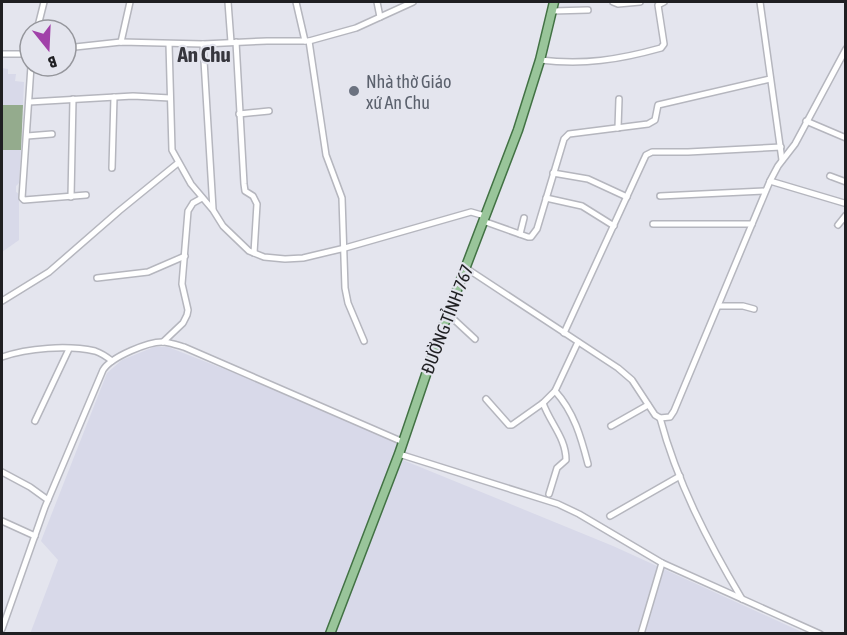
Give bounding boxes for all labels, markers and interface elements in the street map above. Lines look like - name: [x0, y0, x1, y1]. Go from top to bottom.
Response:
- north arrow: [18, 18, 78, 78]
- district label: An Chu: [176, 42, 231, 66]
- text: B: [46, 53, 59, 72]
- place label: Nhà thờ Giáo xứ An Chu: [366, 71, 452, 113]
- marker: Nhà thờ Giáo xứ An Chu: [347, 84, 361, 98]
- street label: ĐƯỜNG TỈNH 767: [417, 261, 477, 377]

